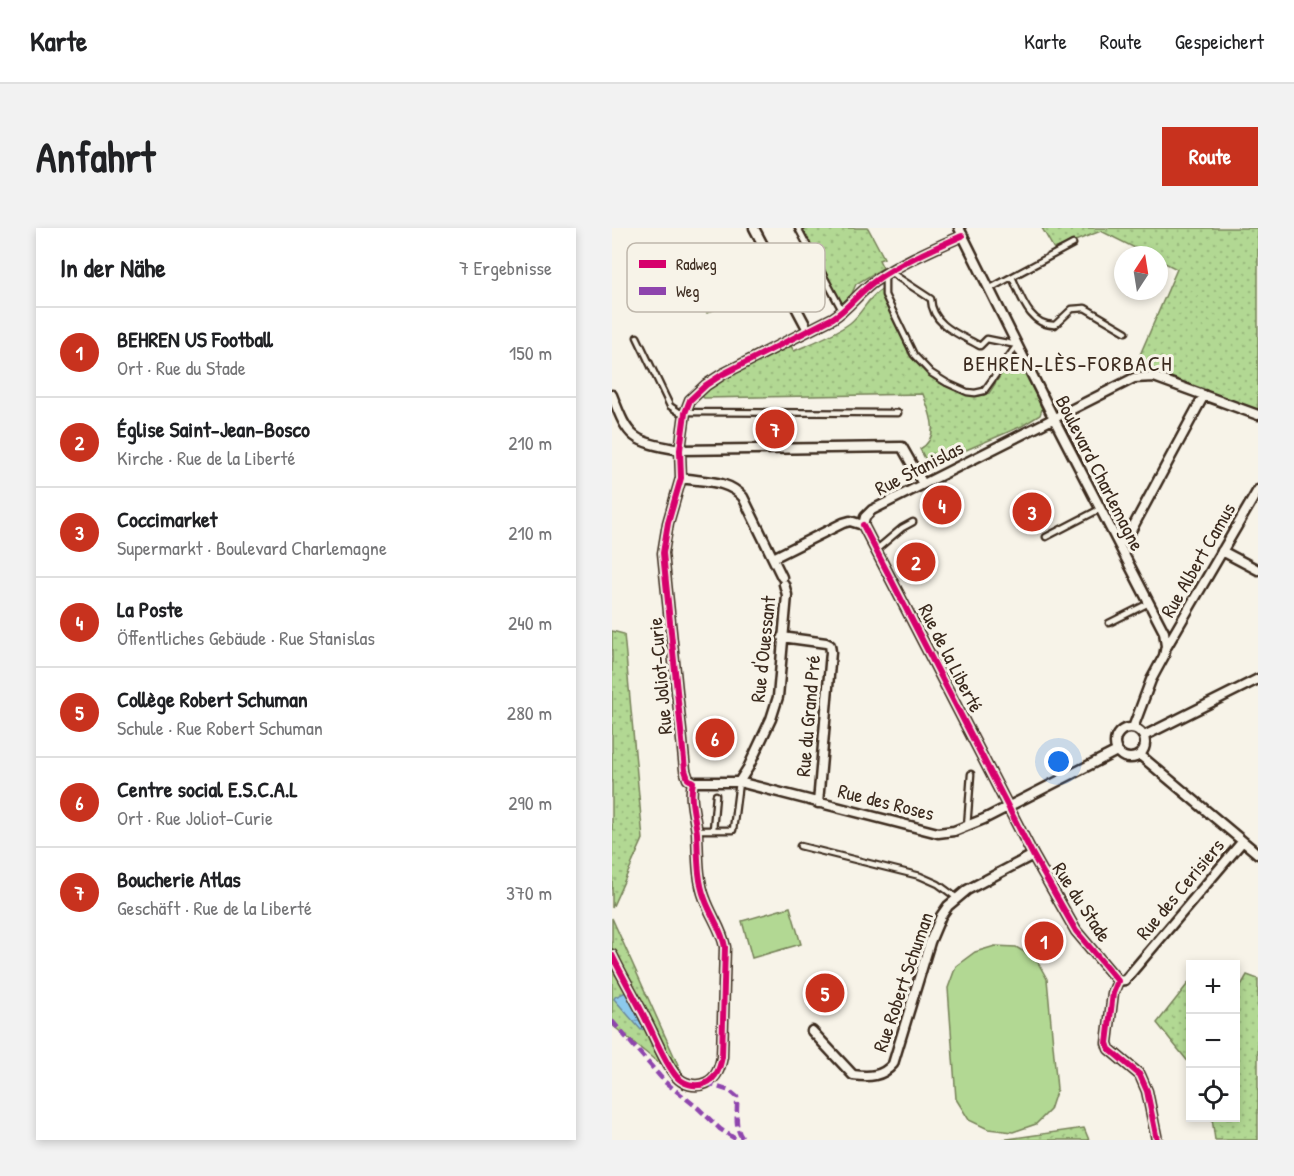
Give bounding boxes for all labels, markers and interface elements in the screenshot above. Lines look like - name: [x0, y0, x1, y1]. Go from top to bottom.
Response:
- text: Karte: [30, 22, 87, 60]
- text: Karte: [1024, 27, 1067, 56]
- text: Route: [1100, 27, 1142, 56]
- text: Gespeichert: [1175, 27, 1264, 56]
- button: Route: [1162, 127, 1258, 186]
- text: Anfahrt: [36, 128, 155, 185]
- legend: [627, 243, 825, 312]
- north arrow: [1114, 246, 1168, 300]
- text: In der Nähe: [60, 250, 166, 285]
- text: Radweg: [676, 253, 717, 275]
- text: 7 Ergebnisse: [459, 254, 552, 281]
- text: Weg: [676, 280, 699, 302]
- text: BEHREN US Football: [117, 324, 273, 354]
- text: 1: [76, 339, 83, 366]
- text: 150 m: [509, 339, 552, 366]
- district label: BEHREN-LÈS-FORBACH: [963, 348, 1173, 378]
- text: Ort · Rue du Stade: [117, 354, 246, 381]
- street label: Boulevard Charlemagne: [1050, 390, 1151, 555]
- pin: 7: [756, 406, 794, 452]
- text: Église Saint-Jean-Bosco: [117, 414, 310, 444]
- text: 2: [75, 429, 84, 456]
- text: 210 m: [508, 429, 552, 456]
- street label: Rue Stanislas: [870, 434, 968, 501]
- text: Kirche · Rue de la Liberté: [117, 444, 295, 471]
- pin: 4: [922, 482, 962, 528]
- pin: 3: [1012, 490, 1052, 534]
- street label: Rue Albert Camus: [1154, 497, 1241, 622]
- text: Coccimarket: [117, 504, 217, 534]
- text: 3: [75, 519, 84, 546]
- text: 210 m: [508, 519, 552, 546]
- text: Supermarkt · Boulevard Charlemagne: [117, 534, 387, 561]
- pin: 2: [896, 540, 936, 584]
- street label: Rue d'Ouessant: [743, 593, 782, 704]
- text: La Poste: [117, 594, 183, 624]
- street label: Rue de la Liberté: [913, 599, 990, 717]
- text: 4: [76, 609, 83, 636]
- text: 240 m: [508, 609, 552, 636]
- street label: Rue Joliot-Curie: [641, 617, 678, 736]
- text: Öffentliches Gebäude · Rue Stanislas: [117, 624, 375, 651]
- street label: Rue du Grand Pré: [789, 654, 826, 778]
- text: Collège Robert Schuman: [117, 684, 308, 714]
- text: 5: [75, 699, 84, 726]
- text: 280 m: [507, 699, 552, 726]
- text: Schule · Rue Robert Schuman: [117, 714, 323, 741]
- pin: 6: [696, 716, 734, 760]
- your location: [1044, 747, 1073, 776]
- text: Centre social E.S.C.A.L: [117, 774, 298, 804]
- street label: Rue des Roses: [835, 777, 937, 827]
- text: 6: [76, 789, 83, 816]
- text: 290 m: [508, 789, 552, 816]
- text: Ort · Rue Joliot-Curie: [117, 804, 273, 831]
- street label: Rue des Cerisiers: [1129, 832, 1230, 945]
- street label: Rue du Stade: [1047, 857, 1118, 947]
- text: Boucherie Atlas: [117, 864, 241, 894]
- text: 7: [75, 879, 84, 906]
- text: 370 m: [506, 879, 552, 906]
- text: Geschäft · Rue de la Liberté: [117, 894, 312, 921]
- street label: Rue Robert Schuman: [866, 908, 939, 1055]
- pin: 1: [1024, 918, 1064, 964]
- map controls: [1186, 960, 1240, 1122]
- button: +: [1186, 960, 1240, 1014]
- pin: 5: [806, 970, 844, 1016]
- button: −: [1186, 1014, 1240, 1068]
- button: locate: [1186, 1068, 1240, 1122]

